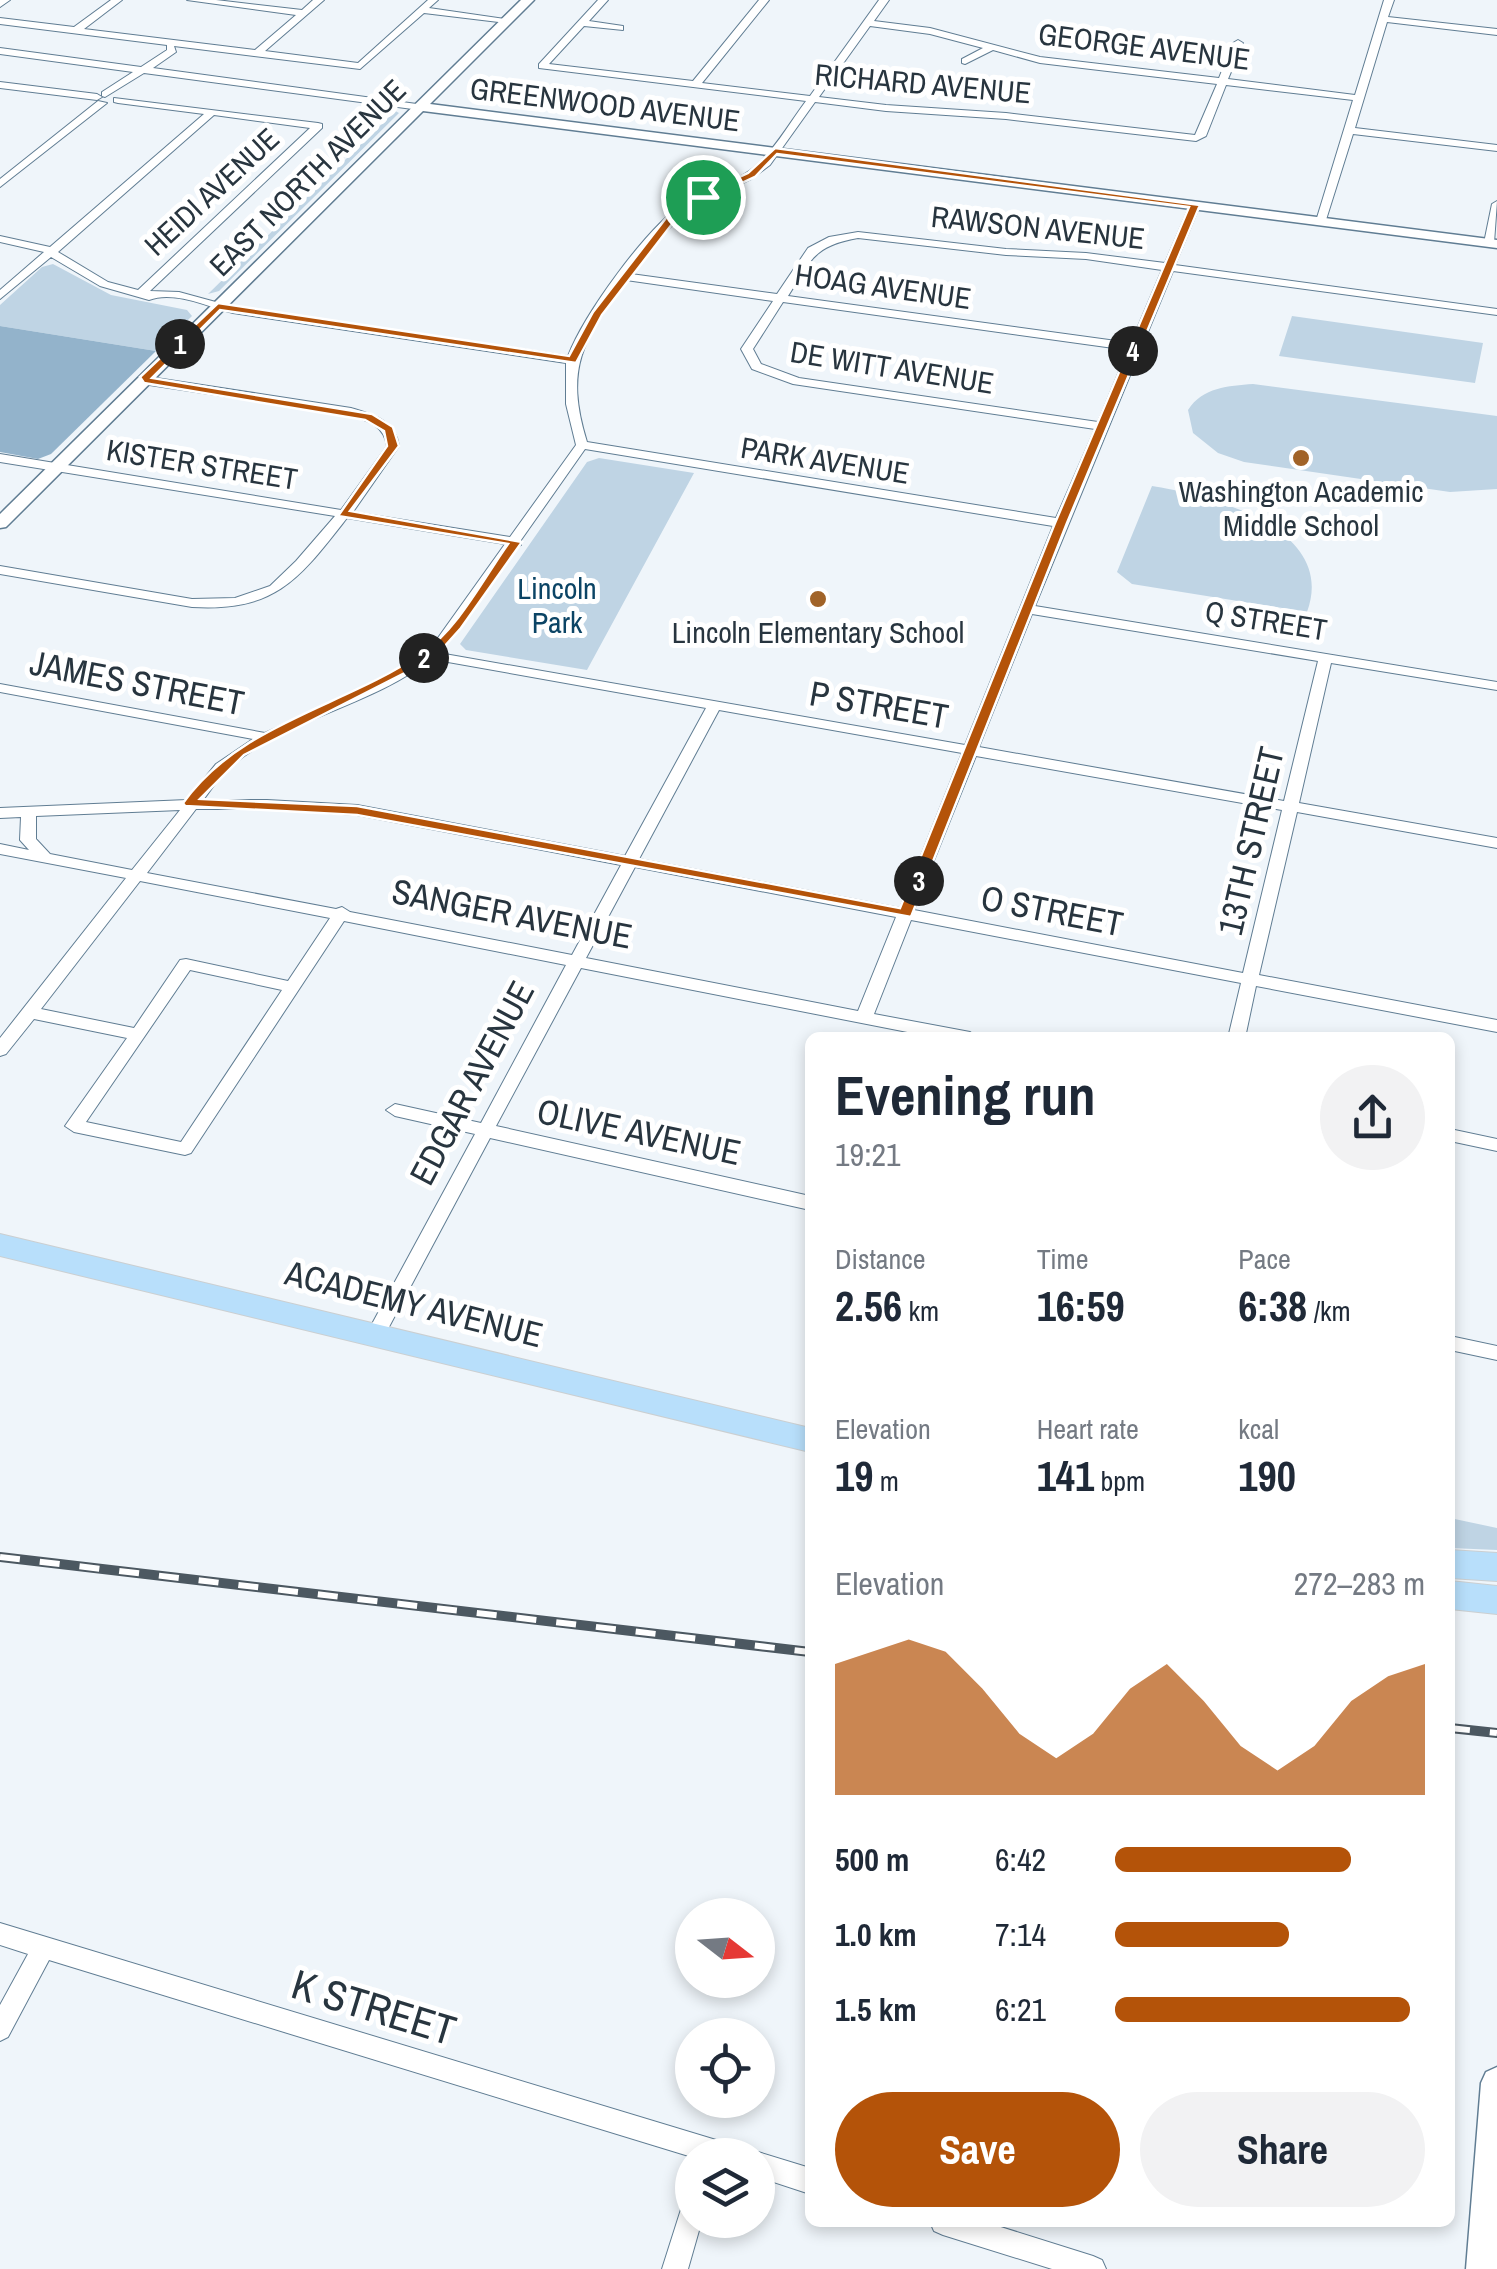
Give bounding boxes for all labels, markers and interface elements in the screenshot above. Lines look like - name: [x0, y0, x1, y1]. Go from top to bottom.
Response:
- street label: GEORGE AVENUE: [1036, 13, 1252, 79]
- street label: RICHARD AVENUE: [813, 54, 1033, 112]
- street label: GREENWOOD AVENUE: [468, 68, 742, 140]
- street label: EAST NORTH AVENUE: [200, 70, 414, 284]
- street label: HEIDI AVENUE: [135, 119, 287, 264]
- pin: [661, 155, 746, 240]
- icon: arrive: [676, 170, 731, 225]
- street label: RAWSON AVENUE: [929, 196, 1147, 258]
- street label: HOAG AVENUE: [793, 254, 974, 318]
- pin: 1: [155, 319, 205, 369]
- text: 1: [174, 325, 186, 363]
- pin: 4: [1108, 326, 1158, 376]
- street label: DE WITT AVENUE: [788, 331, 997, 403]
- text: 4: [1127, 332, 1139, 370]
- street label: PARK AVENUE: [738, 427, 912, 493]
- street label: KISTER STREET: [104, 429, 300, 499]
- marker: Washington Academic Middle School: [1290, 447, 1312, 469]
- place label: Washington Academic Middle School: [1178, 471, 1424, 545]
- park label: Lincoln Park: [517, 568, 597, 642]
- marker: Lincoln Elementary School: [807, 588, 829, 610]
- street label: Q STREET: [1202, 591, 1330, 649]
- place label: Lincoln Elementary School: [672, 612, 964, 652]
- pin: 2: [399, 633, 449, 683]
- street label: JAMES STREET: [26, 639, 248, 726]
- text: 2: [418, 639, 430, 677]
- street label: P STREET: [806, 669, 952, 740]
- street label: 13TH STREET: [1206, 742, 1295, 939]
- pin: 3: [894, 856, 944, 906]
- text: 3: [913, 862, 925, 900]
- street label: SANGER AVENUE: [388, 867, 636, 960]
- street label: O STREET: [977, 874, 1127, 947]
- street label: EDGAR AVENUE: [398, 973, 545, 1193]
- text: Evening run: [835, 1058, 1096, 1132]
- button: share: [1320, 1065, 1425, 1170]
- street label: OLIVE AVENUE: [533, 1087, 745, 1176]
- text: 19:21: [835, 1133, 901, 1176]
- text: Distance: [835, 1240, 926, 1278]
- text: Time: [1037, 1240, 1088, 1278]
- text: Pace: [1238, 1240, 1291, 1278]
- street label: ACADEMY AVENUE: [280, 1249, 548, 1358]
- text: 2.56: [835, 1278, 902, 1334]
- text: 16:59: [1037, 1278, 1125, 1334]
- text: 6:38: [1238, 1278, 1307, 1334]
- text: km: [902, 1292, 939, 1330]
- text: /km: [1307, 1292, 1351, 1330]
- text: Elevation: [835, 1410, 931, 1448]
- text: Heart rate: [1037, 1410, 1139, 1448]
- text: kcal: [1238, 1410, 1279, 1448]
- text: 19: [835, 1448, 873, 1504]
- text: 141: [1037, 1448, 1094, 1504]
- text: 190: [1238, 1448, 1296, 1504]
- text: m: [873, 1462, 899, 1500]
- text: bpm: [1094, 1462, 1145, 1500]
- text: Elevation: [835, 1562, 944, 1605]
- text: 272–283 m: [1294, 1562, 1425, 1605]
- text: 500 m: [835, 1838, 909, 1881]
- text: 6:42: [995, 1838, 1046, 1881]
- north arrow: [675, 1898, 775, 1998]
- map controls: [675, 1898, 775, 2238]
- text: 1.0 km: [835, 1913, 917, 1956]
- text: 7:14: [995, 1913, 1046, 1956]
- street label: K STREET: [285, 1956, 463, 2058]
- text: 1.5 km: [835, 1988, 917, 2031]
- text: 6:21: [995, 1988, 1046, 2031]
- button: locate: [675, 2018, 775, 2118]
- button: Save: [835, 2092, 1120, 2207]
- button: Share: [1140, 2092, 1425, 2207]
- button: layers: [675, 2138, 775, 2238]

